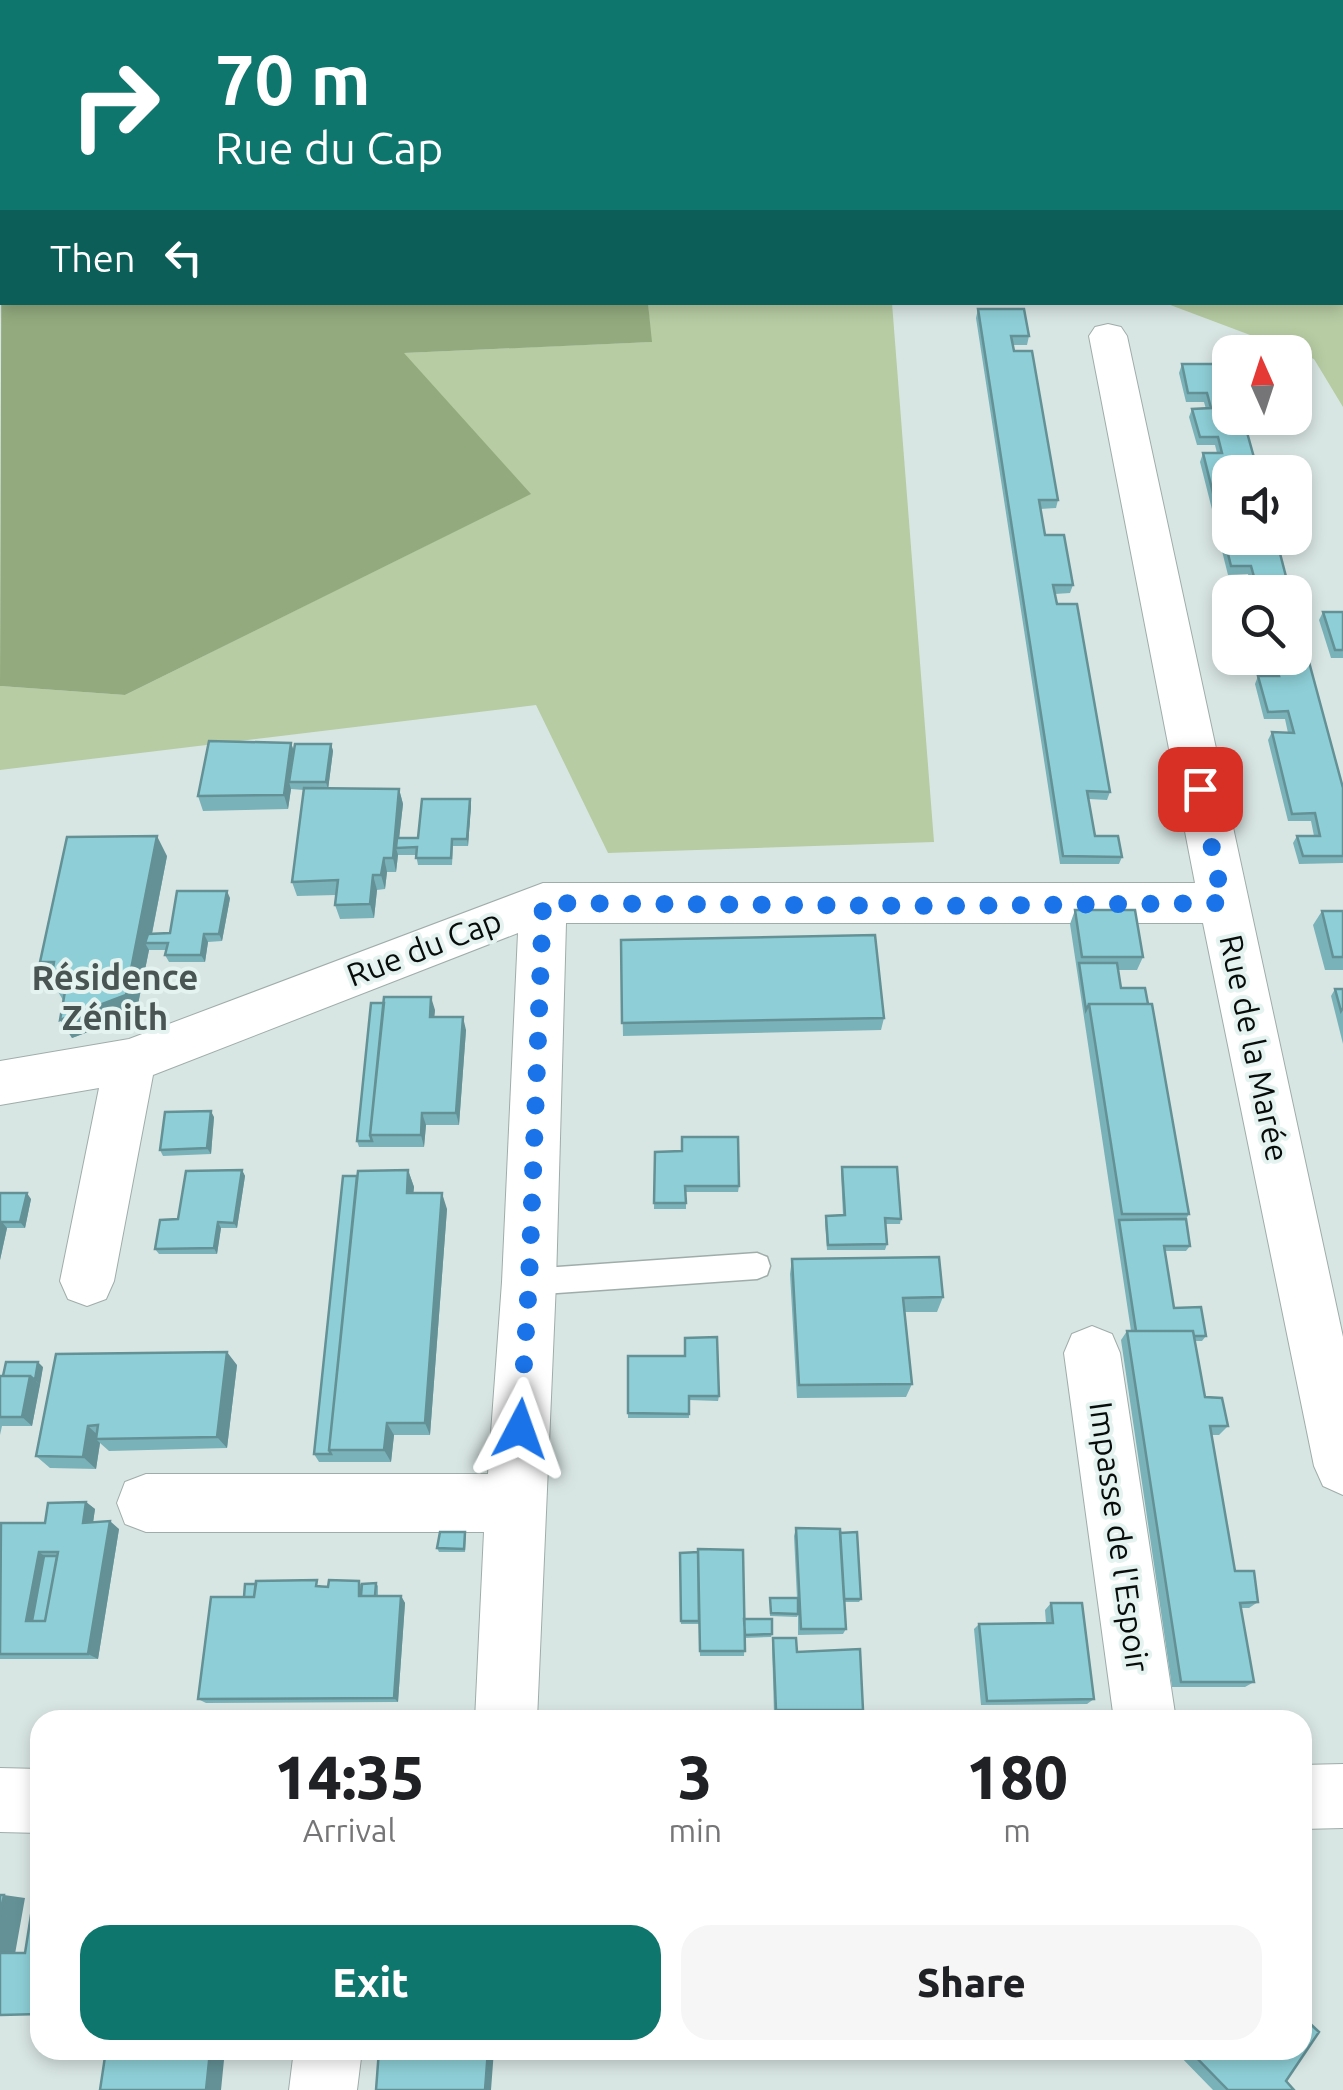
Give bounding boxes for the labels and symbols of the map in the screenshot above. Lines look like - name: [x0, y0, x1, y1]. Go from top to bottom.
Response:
- north arrow: [1212, 335, 1312, 435]
- pin: [1158, 747, 1243, 832]
- street label: Rue du Cap: [341, 901, 506, 993]
- street label: Rue de la Marée: [1213, 931, 1297, 1164]
- district label: Résidence Zénith: [32, 957, 198, 1037]
- position arrow: [468, 1377, 572, 1481]
- street label: Impasse de l'Espoir: [1083, 1399, 1157, 1674]

